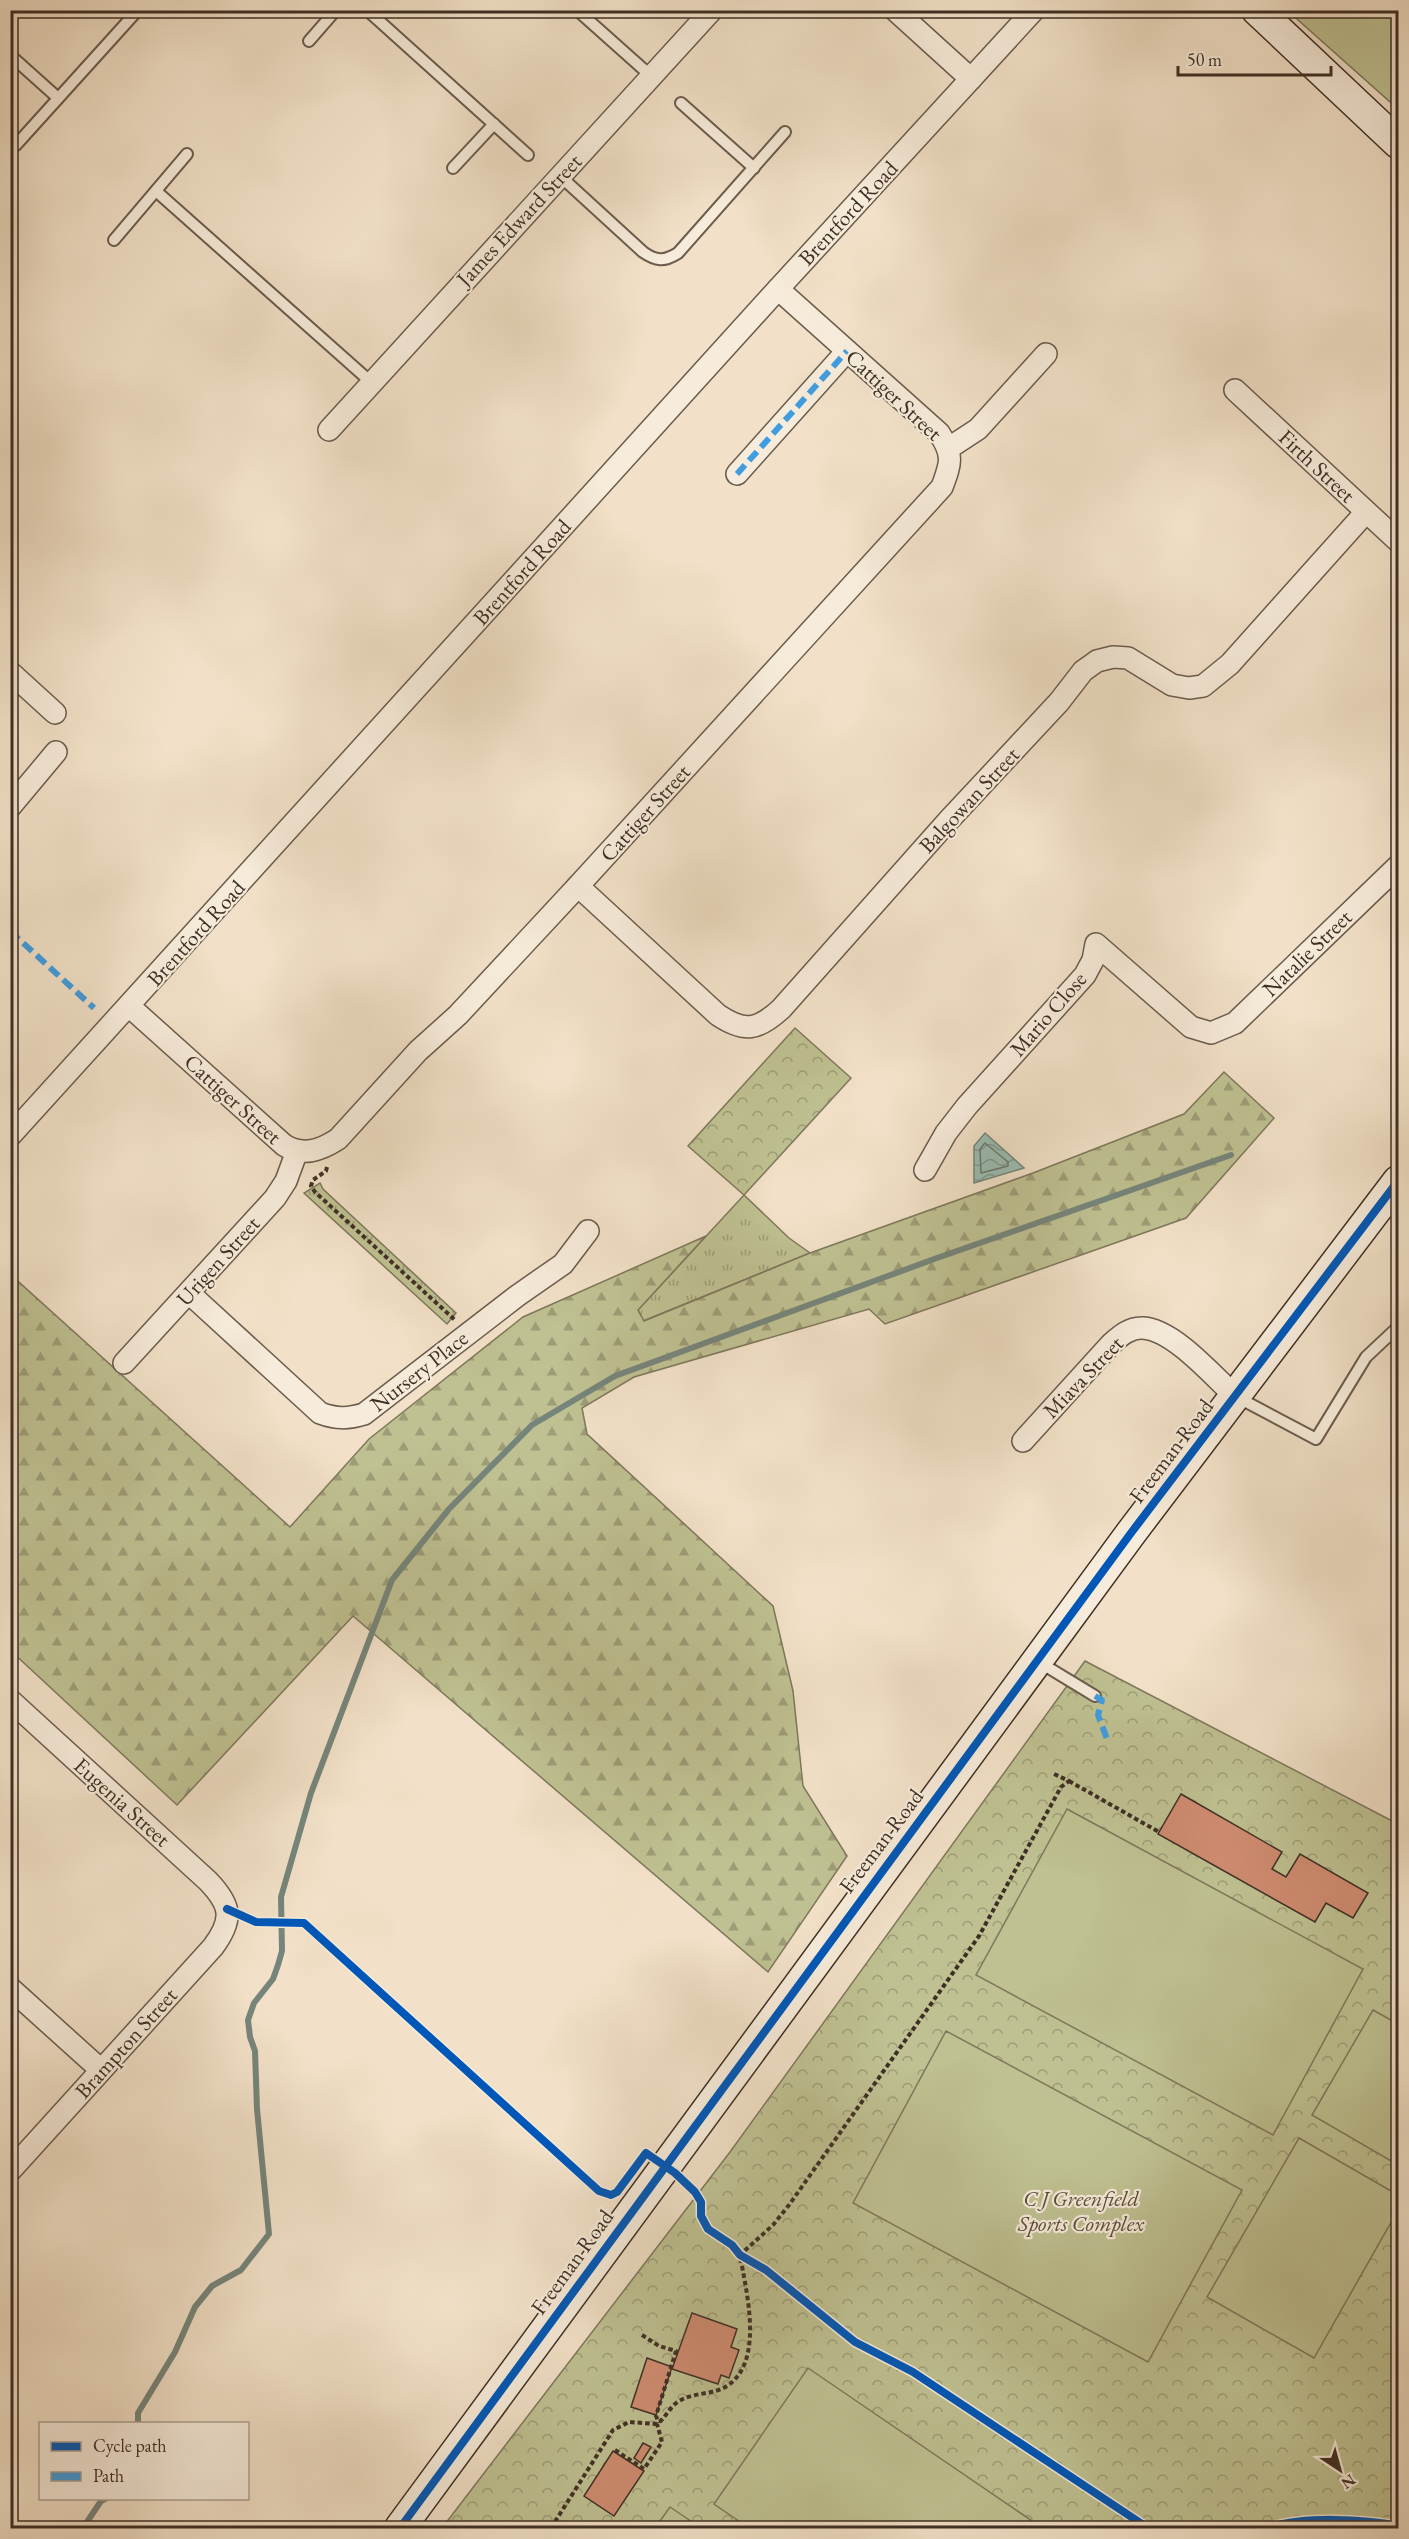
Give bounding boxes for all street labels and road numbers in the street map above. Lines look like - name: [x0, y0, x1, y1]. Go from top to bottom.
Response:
- street label: James Edward Street: [449, 147, 588, 294]
- street label: Brentford Road: [792, 154, 905, 272]
- street label: Cattiger Street: [840, 343, 949, 447]
- street label: Firth Street: [1272, 423, 1362, 509]
- street label: Brentford Road: [467, 512, 578, 631]
- street label: Balgowan Street: [912, 741, 1026, 859]
- street label: Cattiger Street: [593, 758, 697, 868]
- street label: Brentford Road: [141, 873, 252, 992]
- street label: Natalie Street: [1256, 903, 1358, 1003]
- street label: Mario Close: [1003, 965, 1093, 1063]
- street label: Cattiger Street: [178, 1047, 288, 1151]
- street label: Urigen Street: [170, 1210, 266, 1312]
- street label: Nursery Place: [364, 1323, 474, 1418]
- street label: Miava Street: [1036, 1329, 1130, 1425]
- street label: Freeman Road: [1122, 1392, 1220, 1509]
- street label: Eugenia Street: [67, 1751, 177, 1853]
- street label: Freeman Road: [832, 1782, 930, 1899]
- street label: Brampton Street: [68, 1981, 184, 2105]
- street label: Freeman Road: [524, 2203, 621, 2320]

